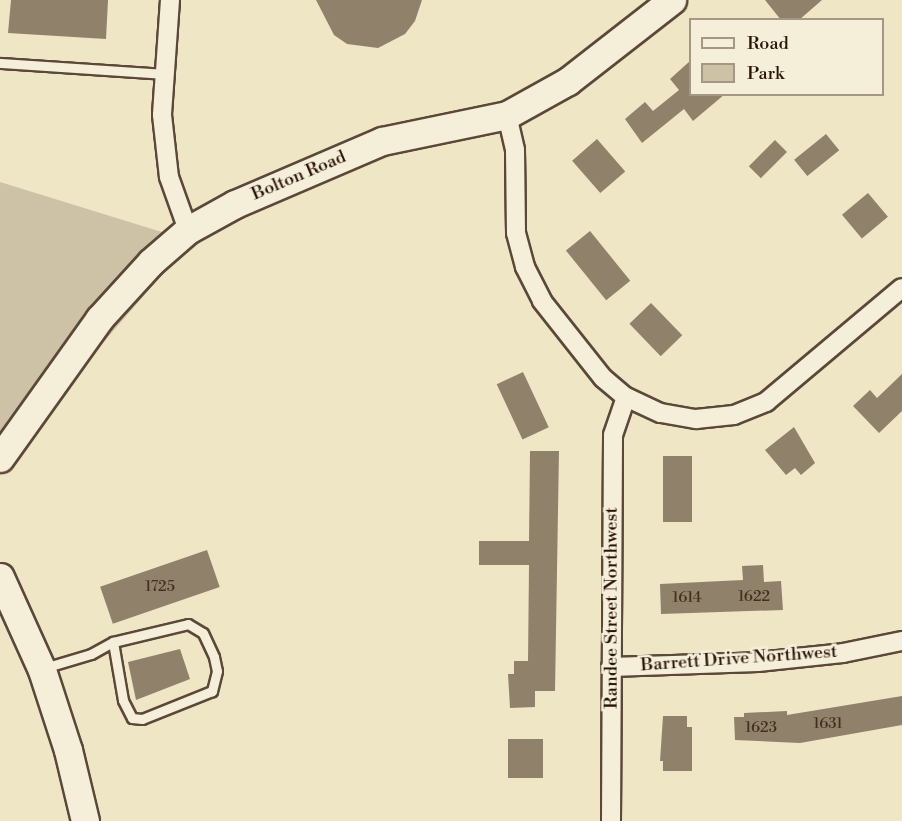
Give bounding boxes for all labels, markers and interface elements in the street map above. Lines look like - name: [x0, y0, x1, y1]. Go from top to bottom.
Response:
- legend: [689, 18, 884, 96]
- text: Road: [747, 32, 789, 55]
- text: Park: [747, 62, 784, 85]
- street label: Bolton Road: [249, 146, 349, 206]
- street label: Randee Street Northwest: [601, 507, 623, 709]
- house number: 1725: [145, 578, 175, 596]
- house number: 1622: [738, 588, 770, 606]
- house number: 1614: [672, 589, 702, 607]
- street label: Barrett Drive Northwest: [640, 641, 838, 677]
- house number: 1631: [813, 715, 843, 733]
- house number: 1623: [745, 719, 777, 737]

